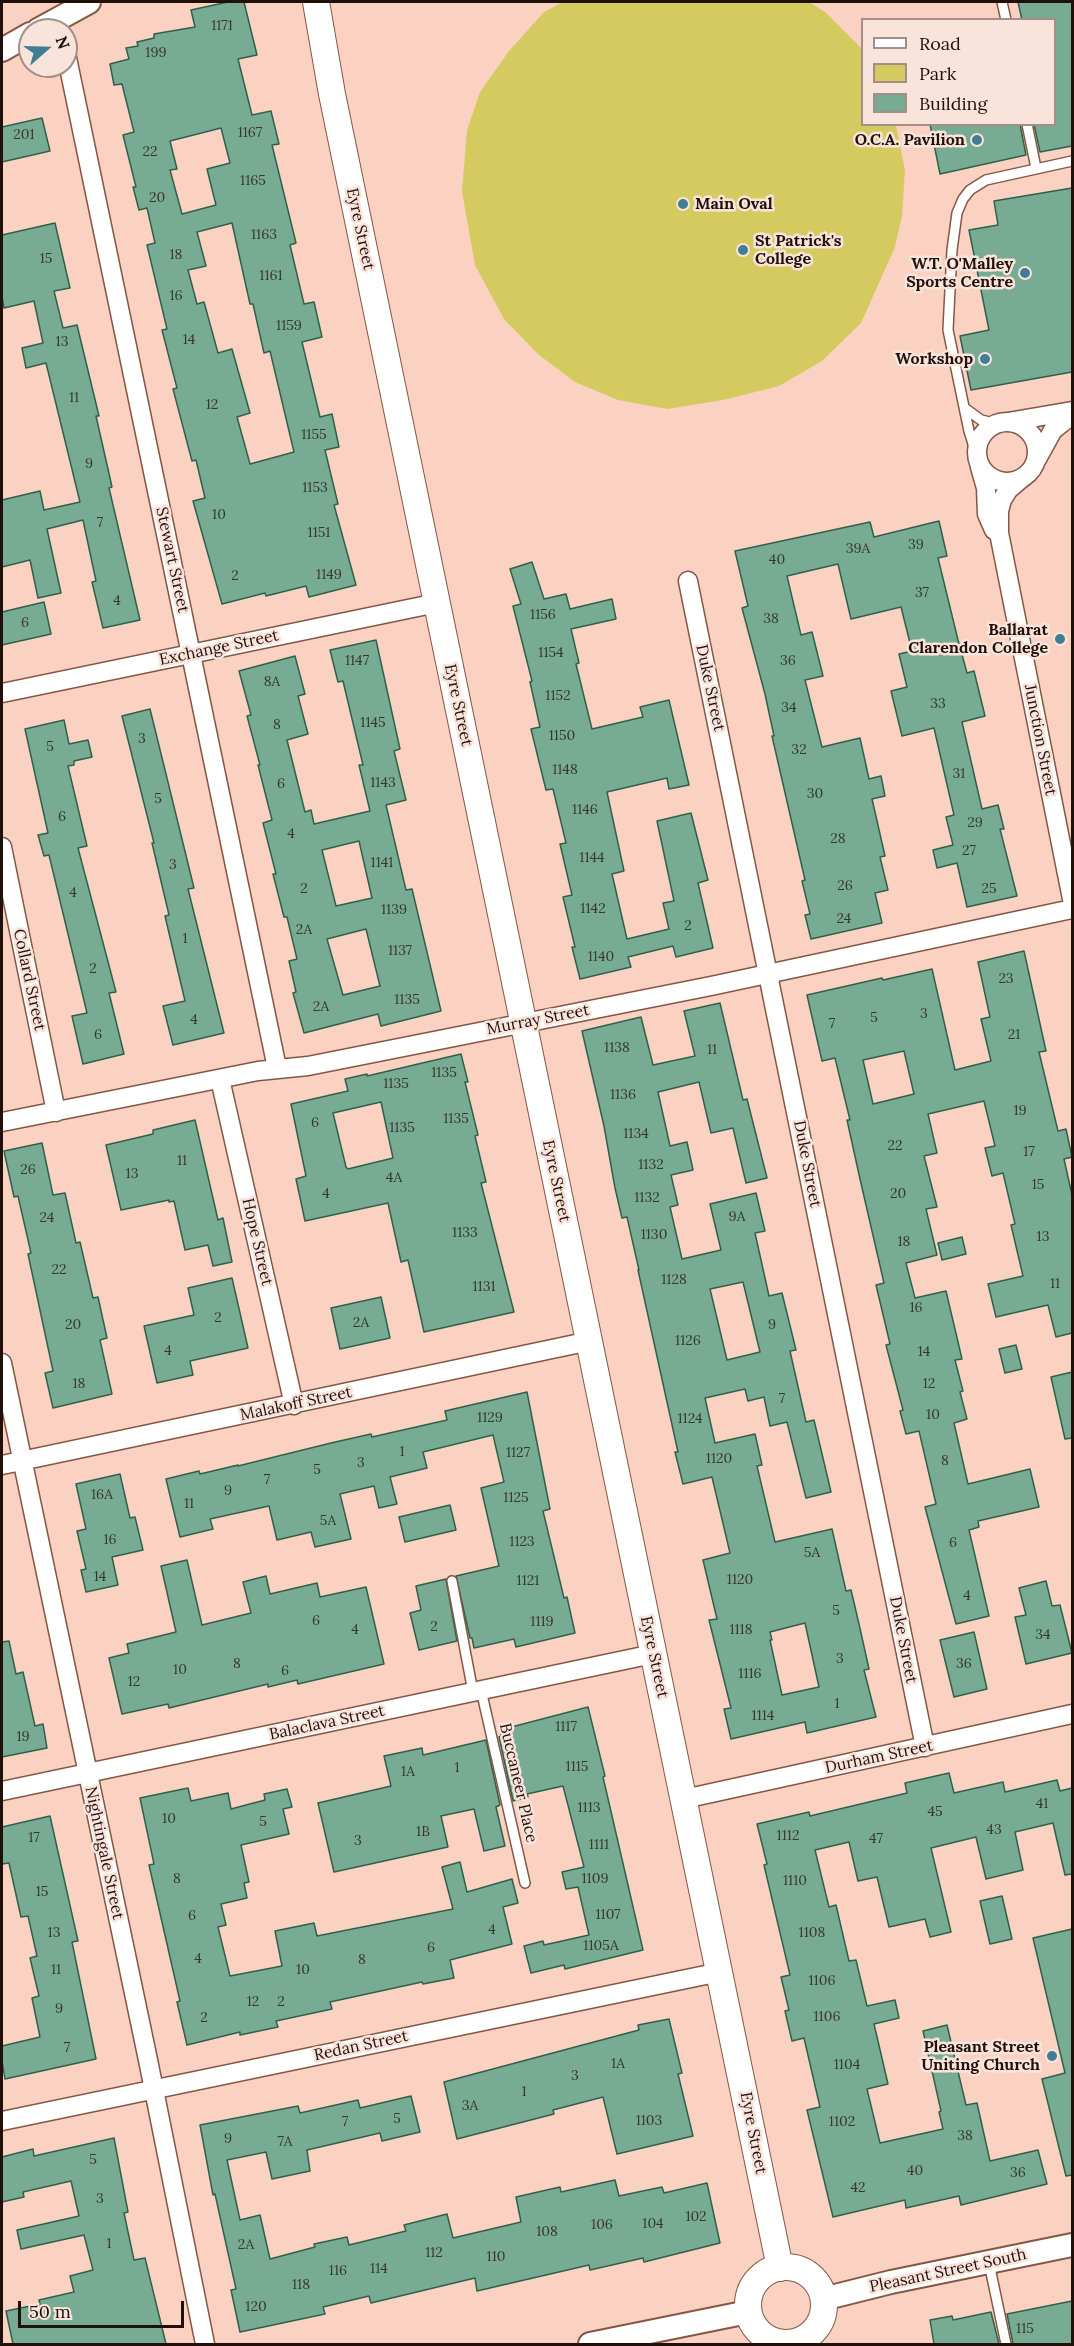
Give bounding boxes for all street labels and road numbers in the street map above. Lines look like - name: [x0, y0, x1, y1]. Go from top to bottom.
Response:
- street label: Eyre Street: [342, 186, 378, 272]
- street label: Stewart Street: [151, 505, 193, 615]
- street label: Exchange Street: [158, 626, 280, 670]
- street label: Duke Street: [691, 643, 729, 733]
- street label: Eyre Street: [440, 662, 476, 748]
- street label: Junction Street: [1020, 683, 1060, 797]
- street label: Collard Street: [9, 927, 49, 1033]
- street label: Murray Street: [485, 1001, 591, 1039]
- street label: Duke Street: [789, 1119, 825, 1209]
- street label: Eyre Street: [538, 1138, 574, 1224]
- street label: Hope Street: [238, 1196, 276, 1288]
- street label: Malakoff Street: [238, 1383, 354, 1425]
- street label: Duke Street: [885, 1595, 921, 1685]
- street label: Eyre Street: [636, 1614, 672, 1700]
- street label: Balaclava Street: [268, 1701, 386, 1745]
- street label: Buccaneer Place: [495, 1721, 541, 1845]
- street label: Durham Street: [823, 1736, 935, 1778]
- street label: Nightingale Street: [81, 1785, 127, 1921]
- street label: Redan Street: [312, 2027, 410, 2065]
- street label: Eyre Street: [736, 2090, 770, 2176]
- street label: Pleasant Street South: [868, 2245, 1028, 2297]

